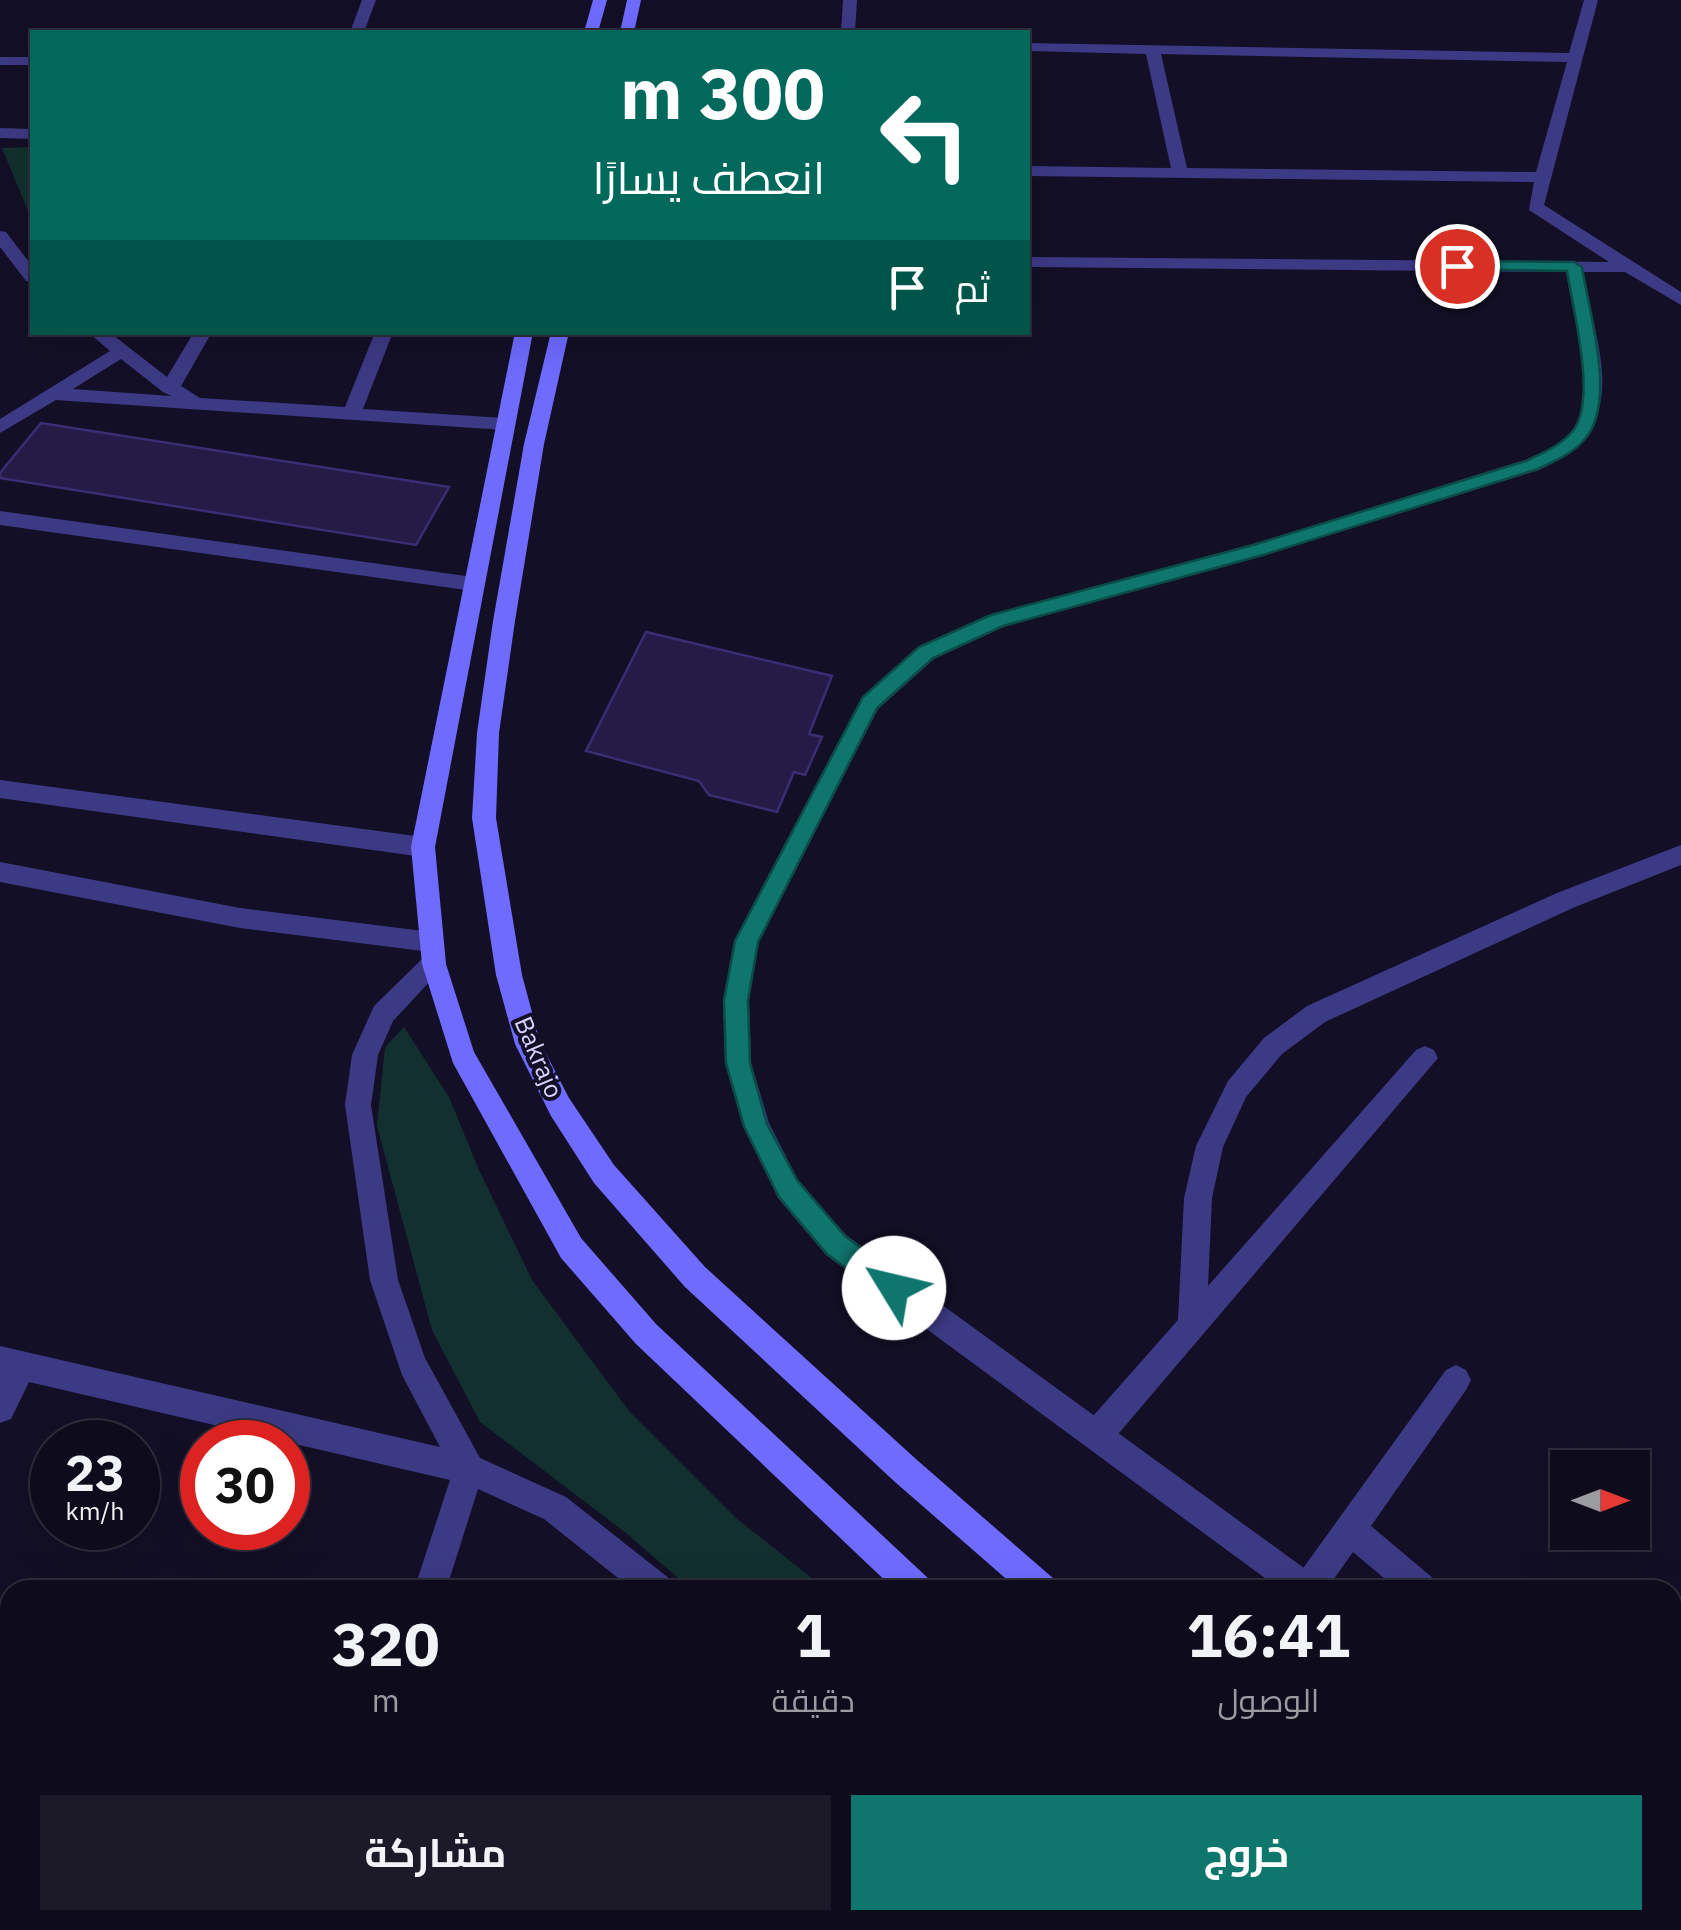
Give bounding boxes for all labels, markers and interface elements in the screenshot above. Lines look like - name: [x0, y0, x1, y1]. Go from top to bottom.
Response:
- text: 300 m: [620, 47, 825, 138]
- icon: left: [860, 70, 990, 200]
- text: انعطف يسارًا: [593, 148, 825, 206]
- pin: [1415, 224, 1500, 309]
- icon: arrive: [1430, 239, 1485, 294]
- icon: arrive: [880, 260, 935, 315]
- text: ثم: [955, 263, 990, 312]
- street label: Bakrajo: [508, 1011, 571, 1103]
- position arrow: [842, 1236, 946, 1340]
- speed limit sign: 30: [180, 1420, 310, 1550]
- text: 23: [65, 1440, 125, 1505]
- north arrow: [1550, 1450, 1650, 1550]
- map controls: [1550, 1450, 1650, 1550]
- text: km/h: [66, 1494, 124, 1527]
- text: 1: [795, 1595, 831, 1674]
- text: 16:41: [1186, 1595, 1350, 1674]
- text: 320: [332, 1604, 440, 1683]
- text: m: [372, 1679, 400, 1721]
- text: دقيقة: [771, 1679, 855, 1721]
- text: الوصول: [1217, 1679, 1319, 1721]
- button: مشاركة: [40, 1795, 831, 1910]
- button: خروج: [851, 1795, 1642, 1910]

